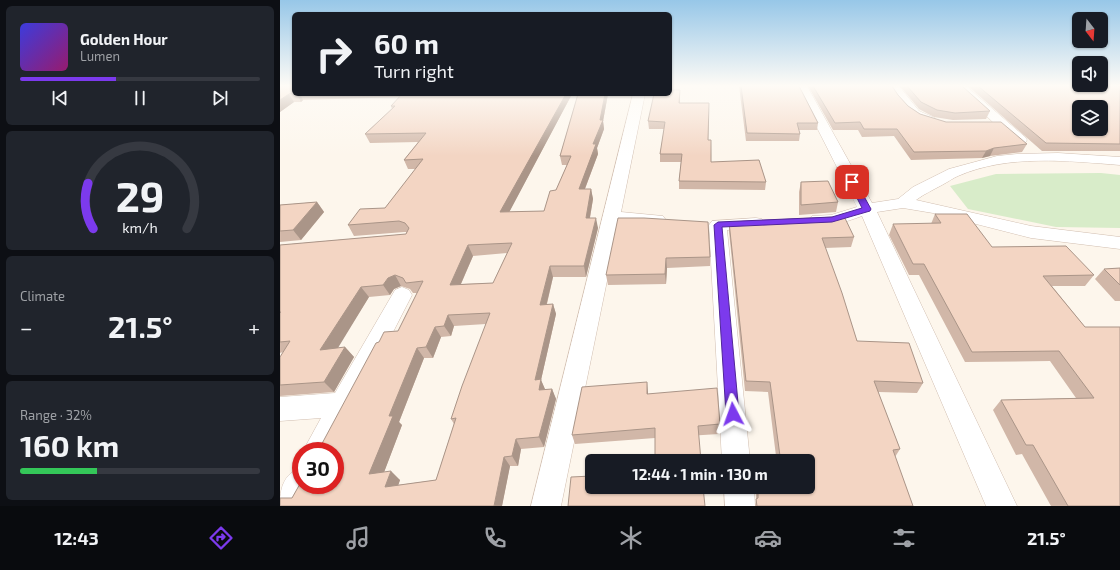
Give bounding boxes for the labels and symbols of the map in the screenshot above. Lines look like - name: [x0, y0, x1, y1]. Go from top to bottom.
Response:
- north arrow: [1072, 12, 1108, 48]
- pin: [835, 165, 869, 199]
- position arrow: [712, 393, 754, 435]
- speed limit sign: 30: [292, 442, 344, 494]

